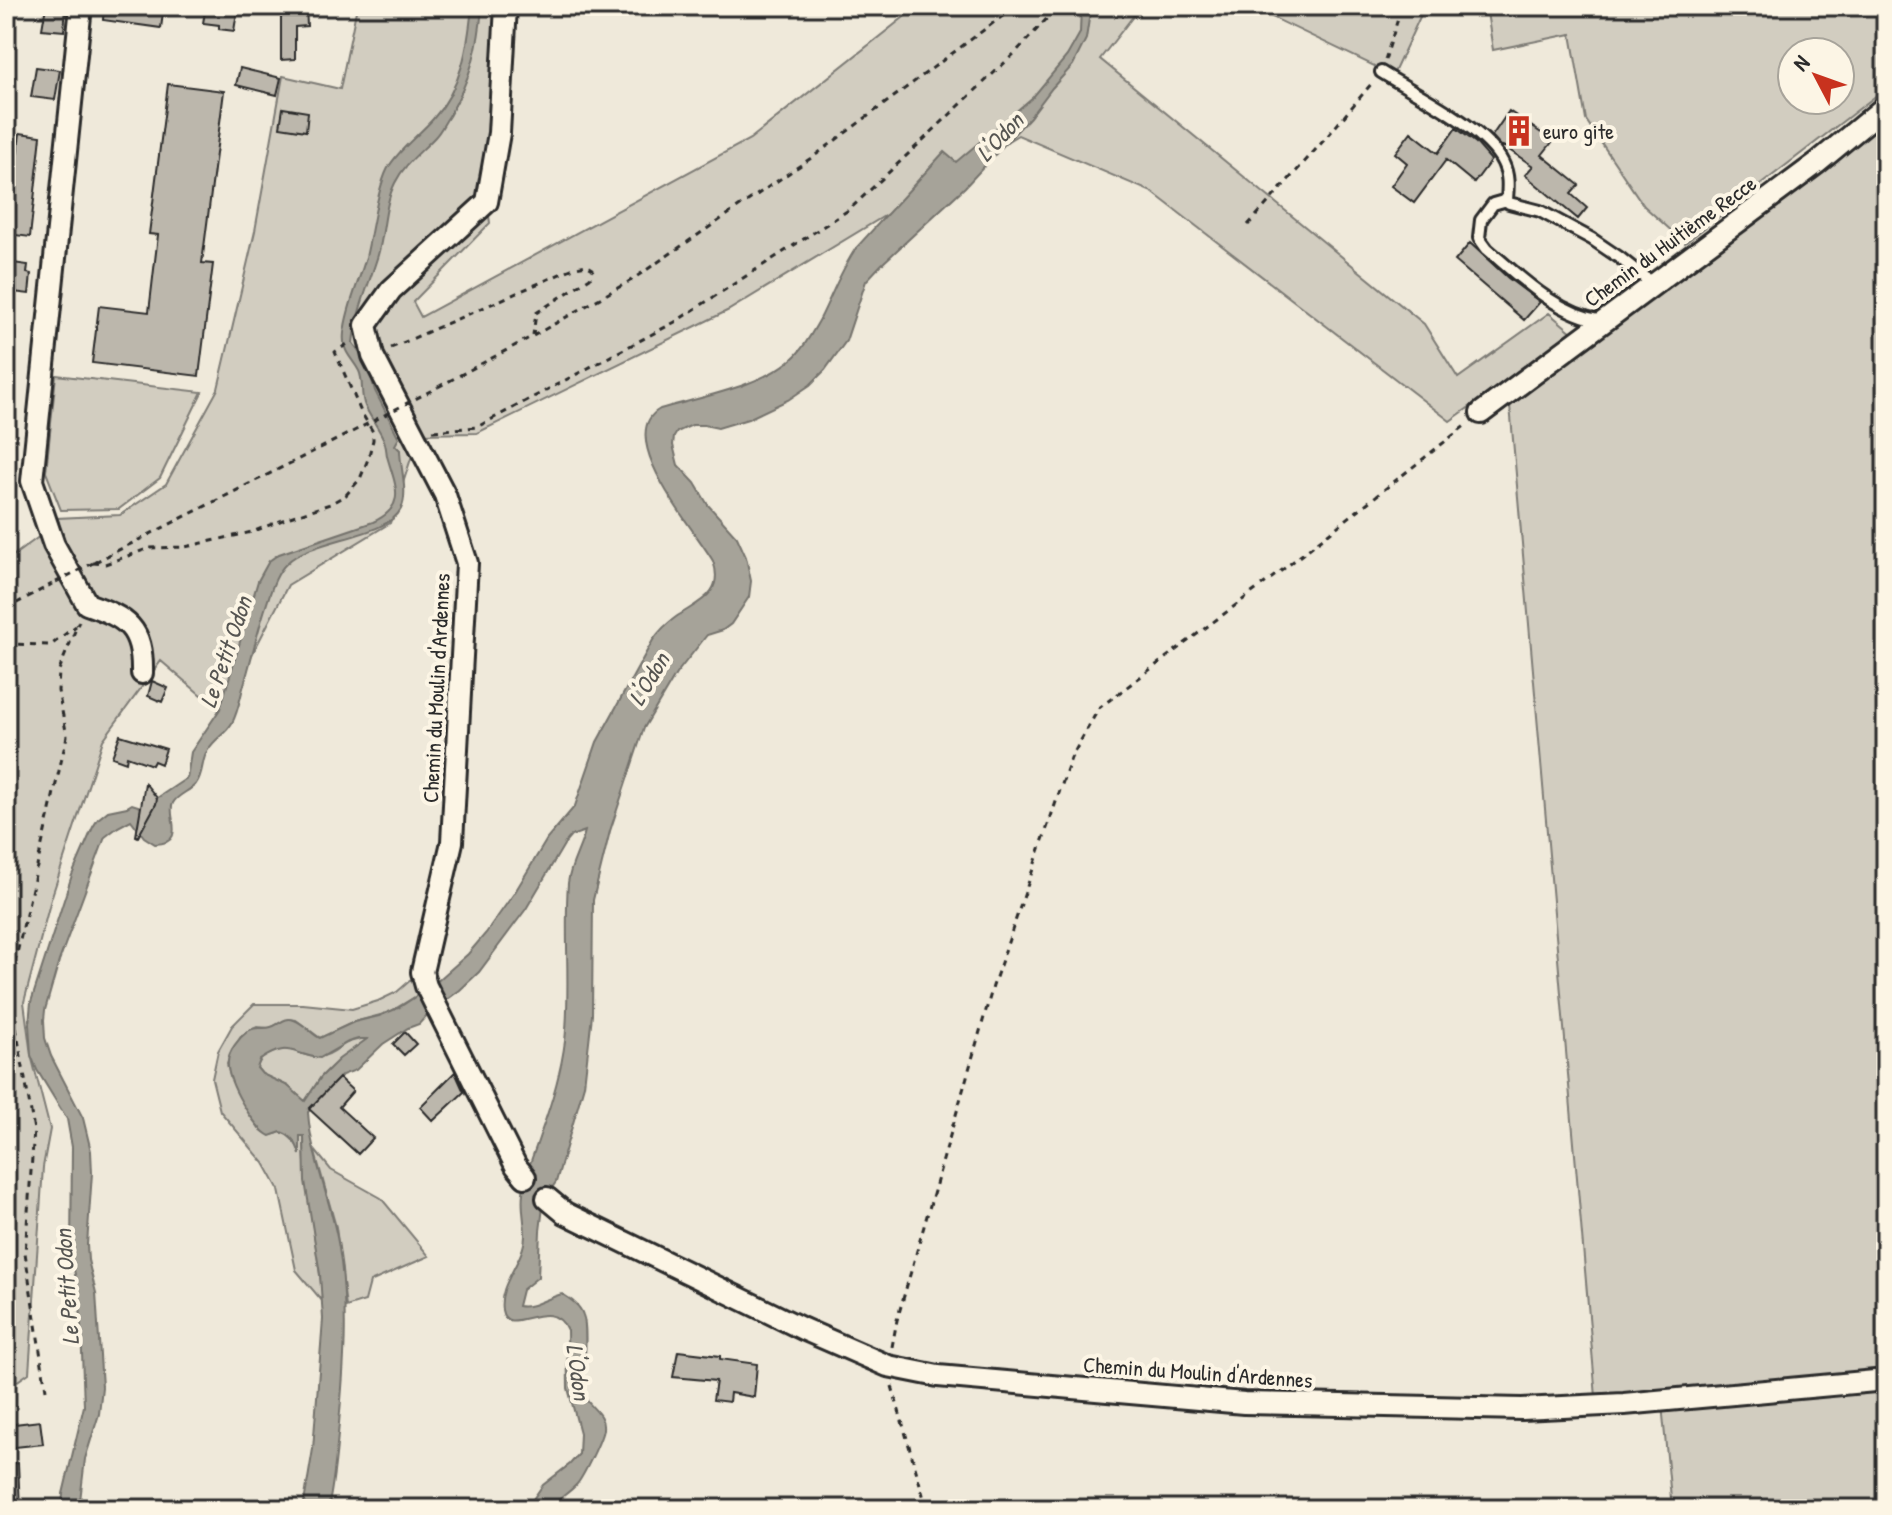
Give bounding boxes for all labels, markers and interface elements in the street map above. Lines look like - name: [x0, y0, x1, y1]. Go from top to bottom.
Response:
- north arrow: [1776, 36, 1856, 116]
- text: N: [1786, 48, 1816, 77]
- water label: L'Odon: [968, 103, 1032, 168]
- building icon: euro gite: [1502, 114, 1536, 148]
- place label: euro gite: [1543, 116, 1614, 146]
- street label: Chemin du Huitième Recce: [1578, 168, 1762, 314]
- street label: Chemin du Moulin d'Ardennes: [415, 572, 457, 804]
- water label: Le Petit Odon: [191, 590, 260, 712]
- water label: L'Odon: [620, 644, 677, 711]
- water label: Le Petit Odon: [46, 1226, 86, 1346]
- water label: L'Odon: [559, 1342, 599, 1404]
- street label: Chemin du Moulin d'Ardennes: [1082, 1349, 1314, 1395]

